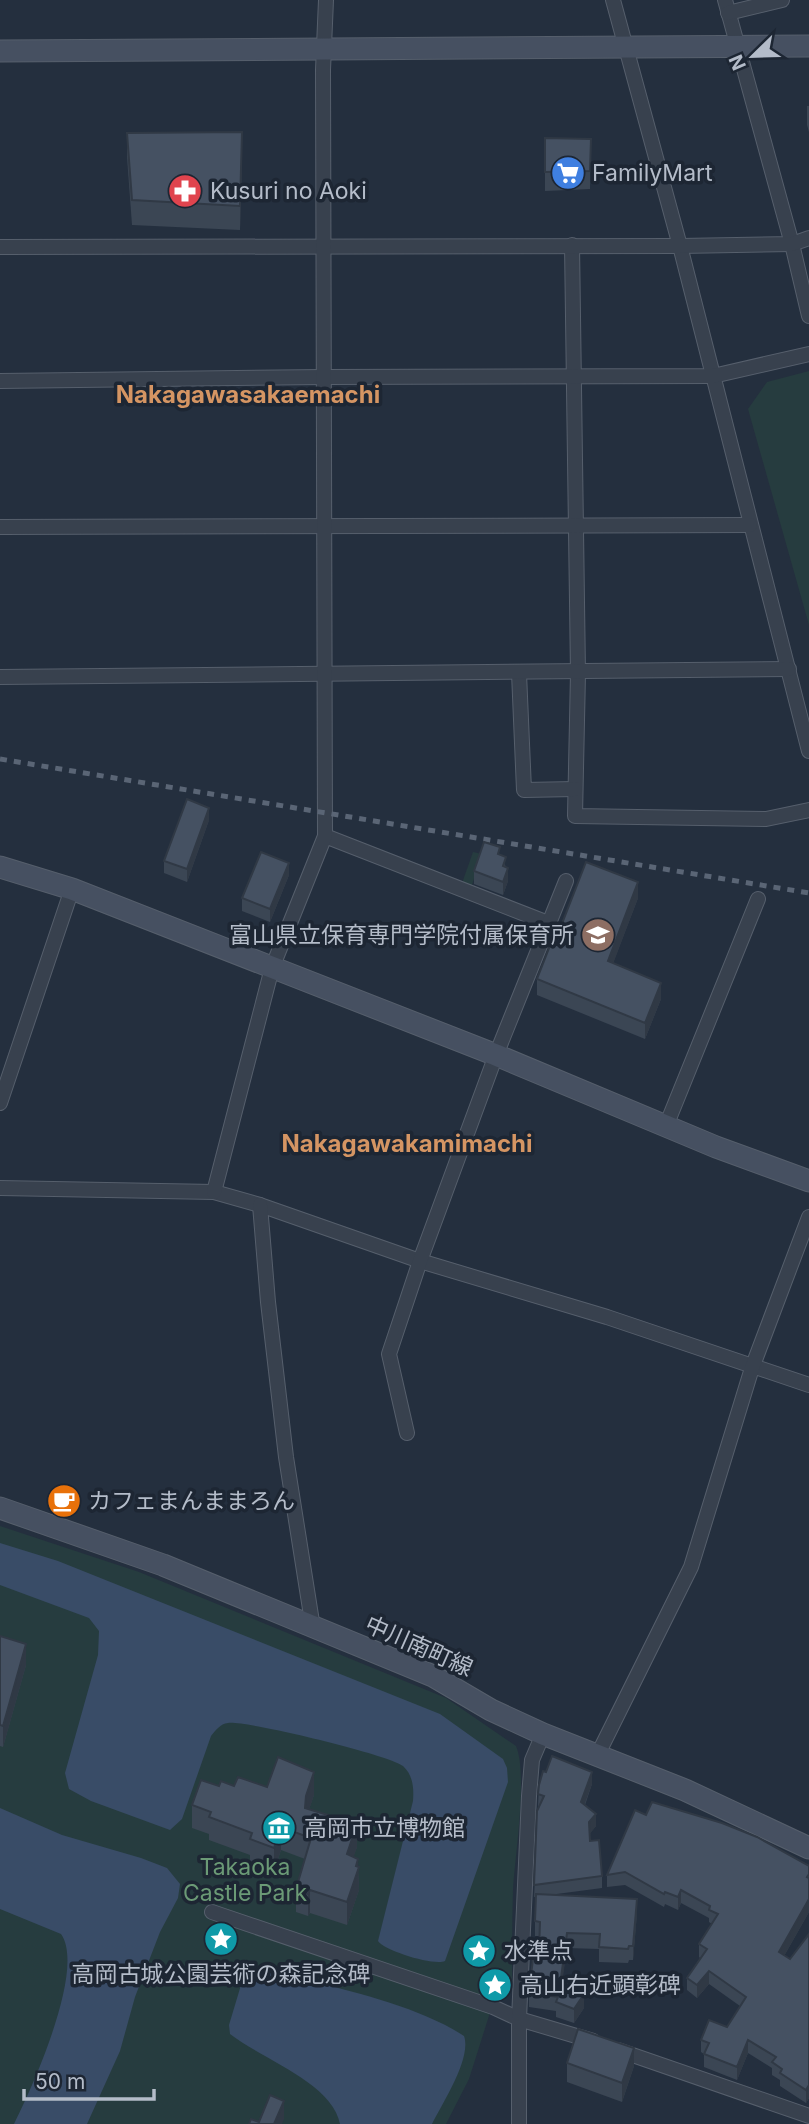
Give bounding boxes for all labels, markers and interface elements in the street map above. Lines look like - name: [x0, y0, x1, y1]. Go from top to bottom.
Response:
- north arrow: [718, 21, 788, 91]
- text: N: [724, 51, 751, 74]
- supermarket icon: FamilyMart: [549, 154, 587, 192]
- place label: FamilyMart: [592, 159, 713, 187]
- pharmacy icon: Kusuri no Aoki: [166, 172, 204, 210]
- place label: Kusuri no Aoki: [210, 177, 367, 205]
- district label: Nakagawasakaemachi: [116, 380, 380, 409]
- school or university icon: 富山県立保育専門学院付属保育所: [579, 916, 617, 954]
- place label: 富山県立保育専門学院付属保育所: [229, 921, 574, 949]
- district label: Nakagawakamimachi: [281, 1129, 533, 1158]
- cafe icon: カフェまんままろん: [45, 1482, 83, 1520]
- place label: カフェまんままろん: [88, 1487, 295, 1515]
- street label: 中川南町線: [361, 1610, 477, 1682]
- museum icon: 高岡市立博物館: [260, 1809, 298, 1847]
- place label: 高岡市立博物館: [304, 1814, 465, 1842]
- park label: Takaoka Castle Park: [183, 1853, 307, 1907]
- place icon: 高岡古城公園芸術の森記念碑: [202, 1920, 240, 1958]
- place icon: 水準点: [460, 1932, 498, 1970]
- place label: 水準点: [504, 1937, 573, 1965]
- place label: 高岡古城公園芸術の森記念碑: [72, 1960, 371, 1988]
- place icon: 高山右近顕彰碑: [476, 1966, 514, 2004]
- place label: 高山右近顕彰碑: [520, 1971, 681, 1999]
- scale bar: [24, 2058, 154, 2102]
- text: 50 m: [35, 2069, 85, 2094]

